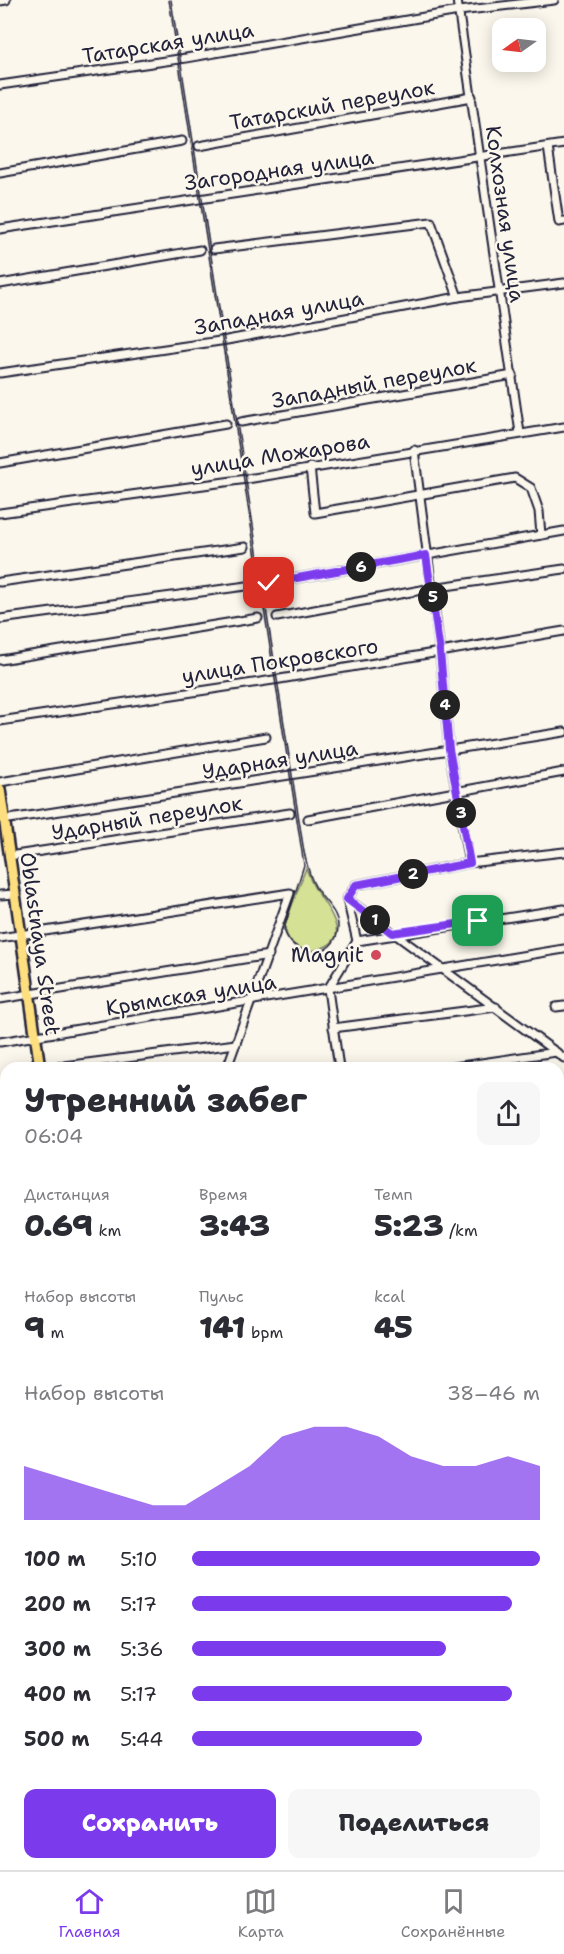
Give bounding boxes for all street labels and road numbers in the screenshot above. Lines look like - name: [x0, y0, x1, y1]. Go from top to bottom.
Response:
- street label: Татарская улица: [80, 16, 256, 70]
- street label: Татарский переулок: [227, 73, 437, 137]
- street label: Колхозная улица: [479, 124, 531, 304]
- street label: Загородная улица: [182, 143, 376, 197]
- street label: Западная улица: [192, 284, 366, 342]
- street label: Западный переулок: [269, 351, 479, 415]
- street label: улица Можарова: [189, 427, 371, 483]
- street label: улица Покровского: [180, 632, 380, 690]
- street label: Ударная улица: [200, 734, 360, 786]
- street label: Ударный переулок: [50, 789, 244, 847]
- street label: Oblastnaya Street: [13, 850, 67, 1038]
- street label: Крымская улица: [104, 968, 278, 1022]

